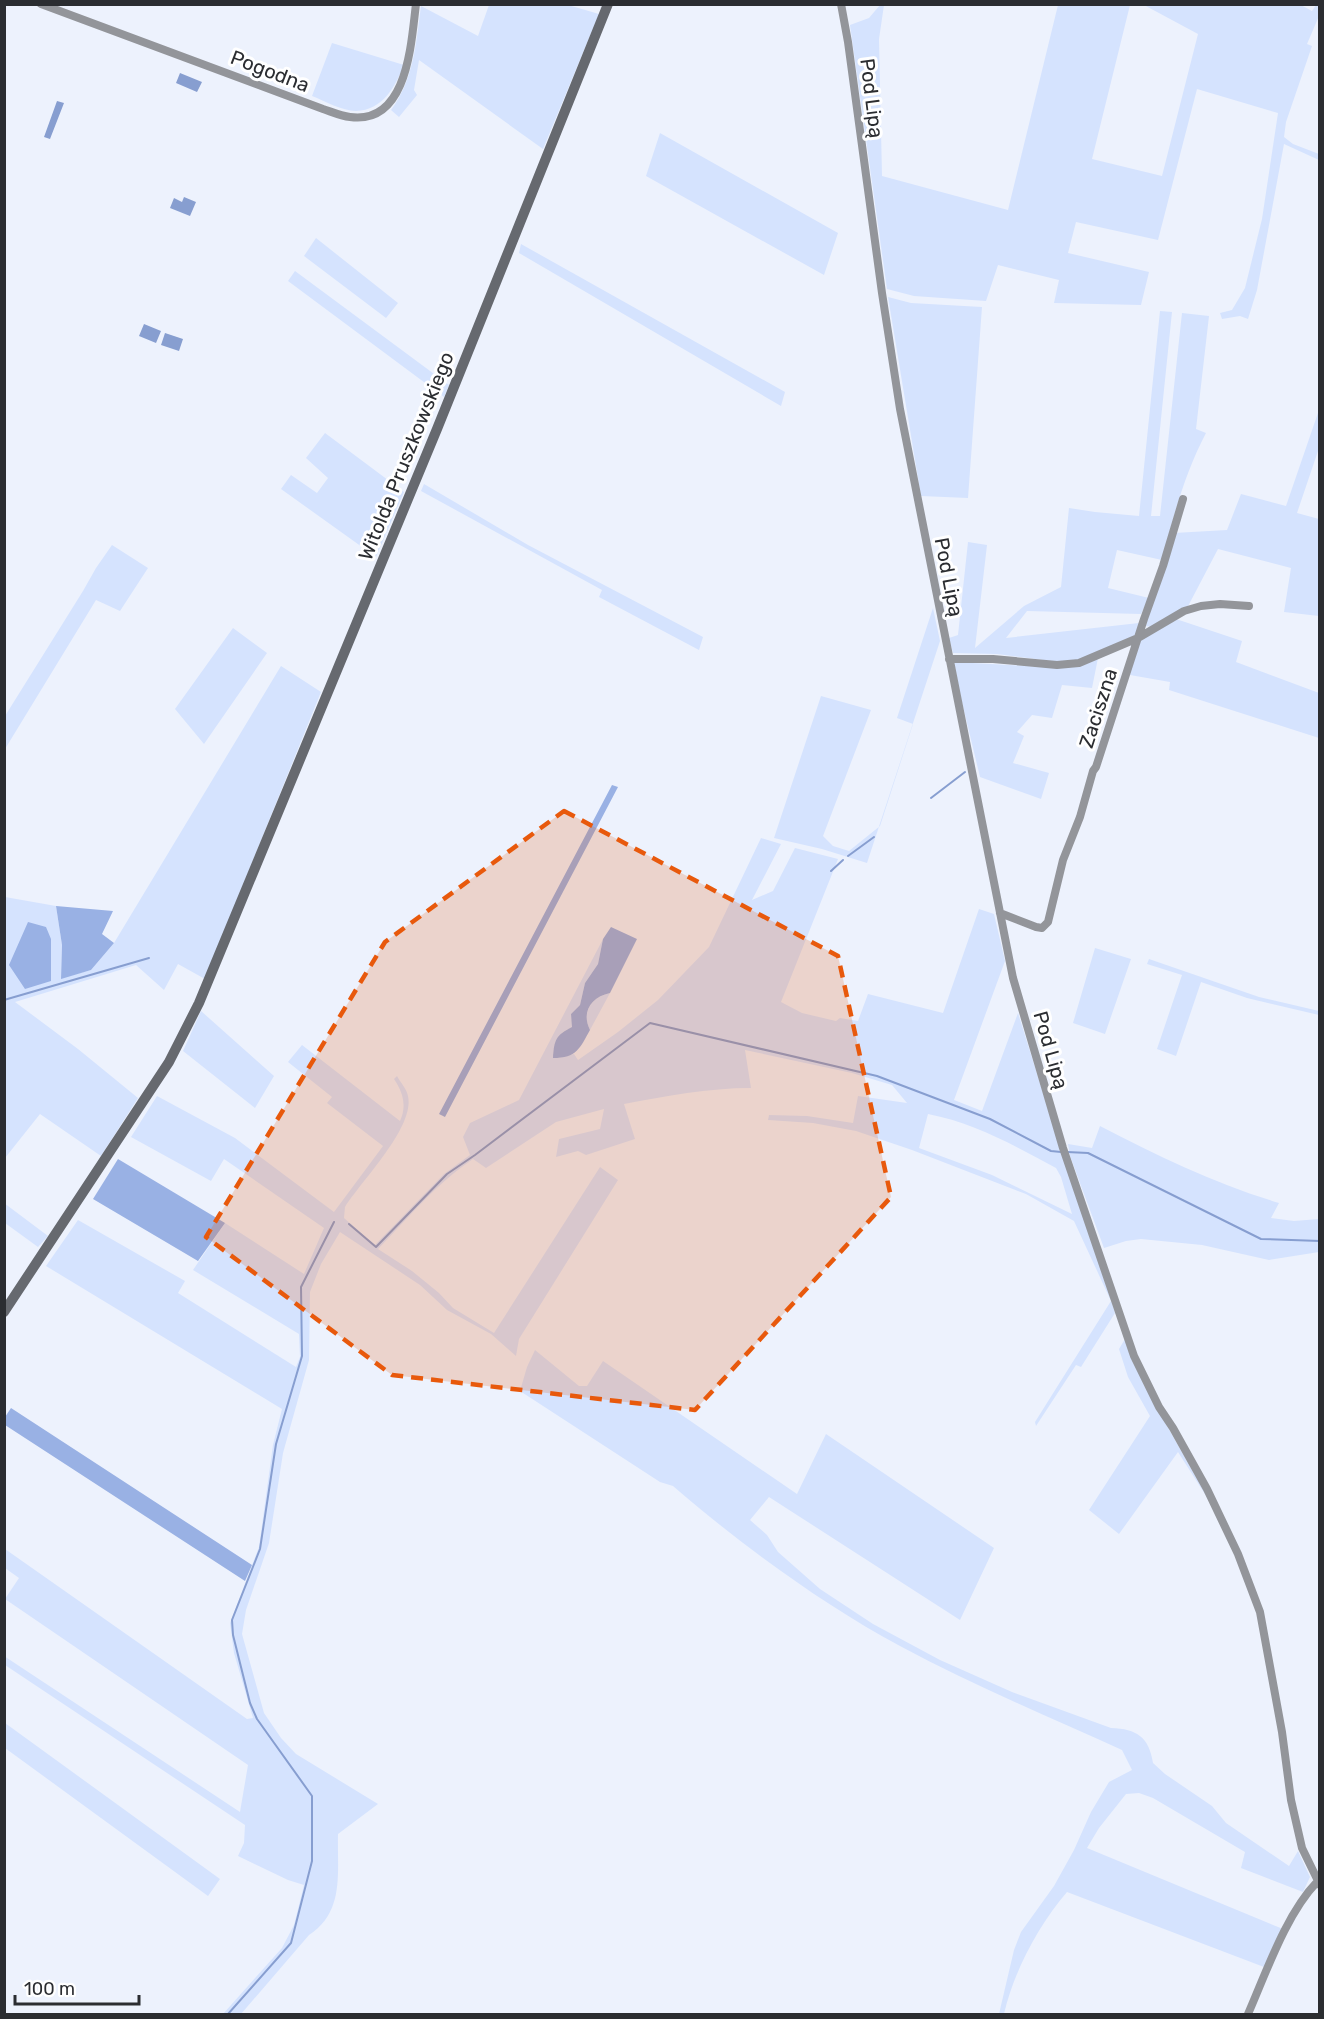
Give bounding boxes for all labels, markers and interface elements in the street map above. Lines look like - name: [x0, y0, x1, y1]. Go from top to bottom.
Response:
- street label: Pogodna: [227, 45, 313, 97]
- street label: Pod Lipą: [855, 57, 889, 139]
- street label: Witolda Pruszkowskiego: [353, 348, 459, 564]
- street label: Pod Lipą: [930, 535, 968, 619]
- street label: Zaciszna: [1074, 665, 1122, 751]
- street label: Pod Lipą: [1028, 1008, 1074, 1092]
- scale bar: [15, 1968, 140, 2006]
- text: 100 m: [24, 1978, 75, 2000]

